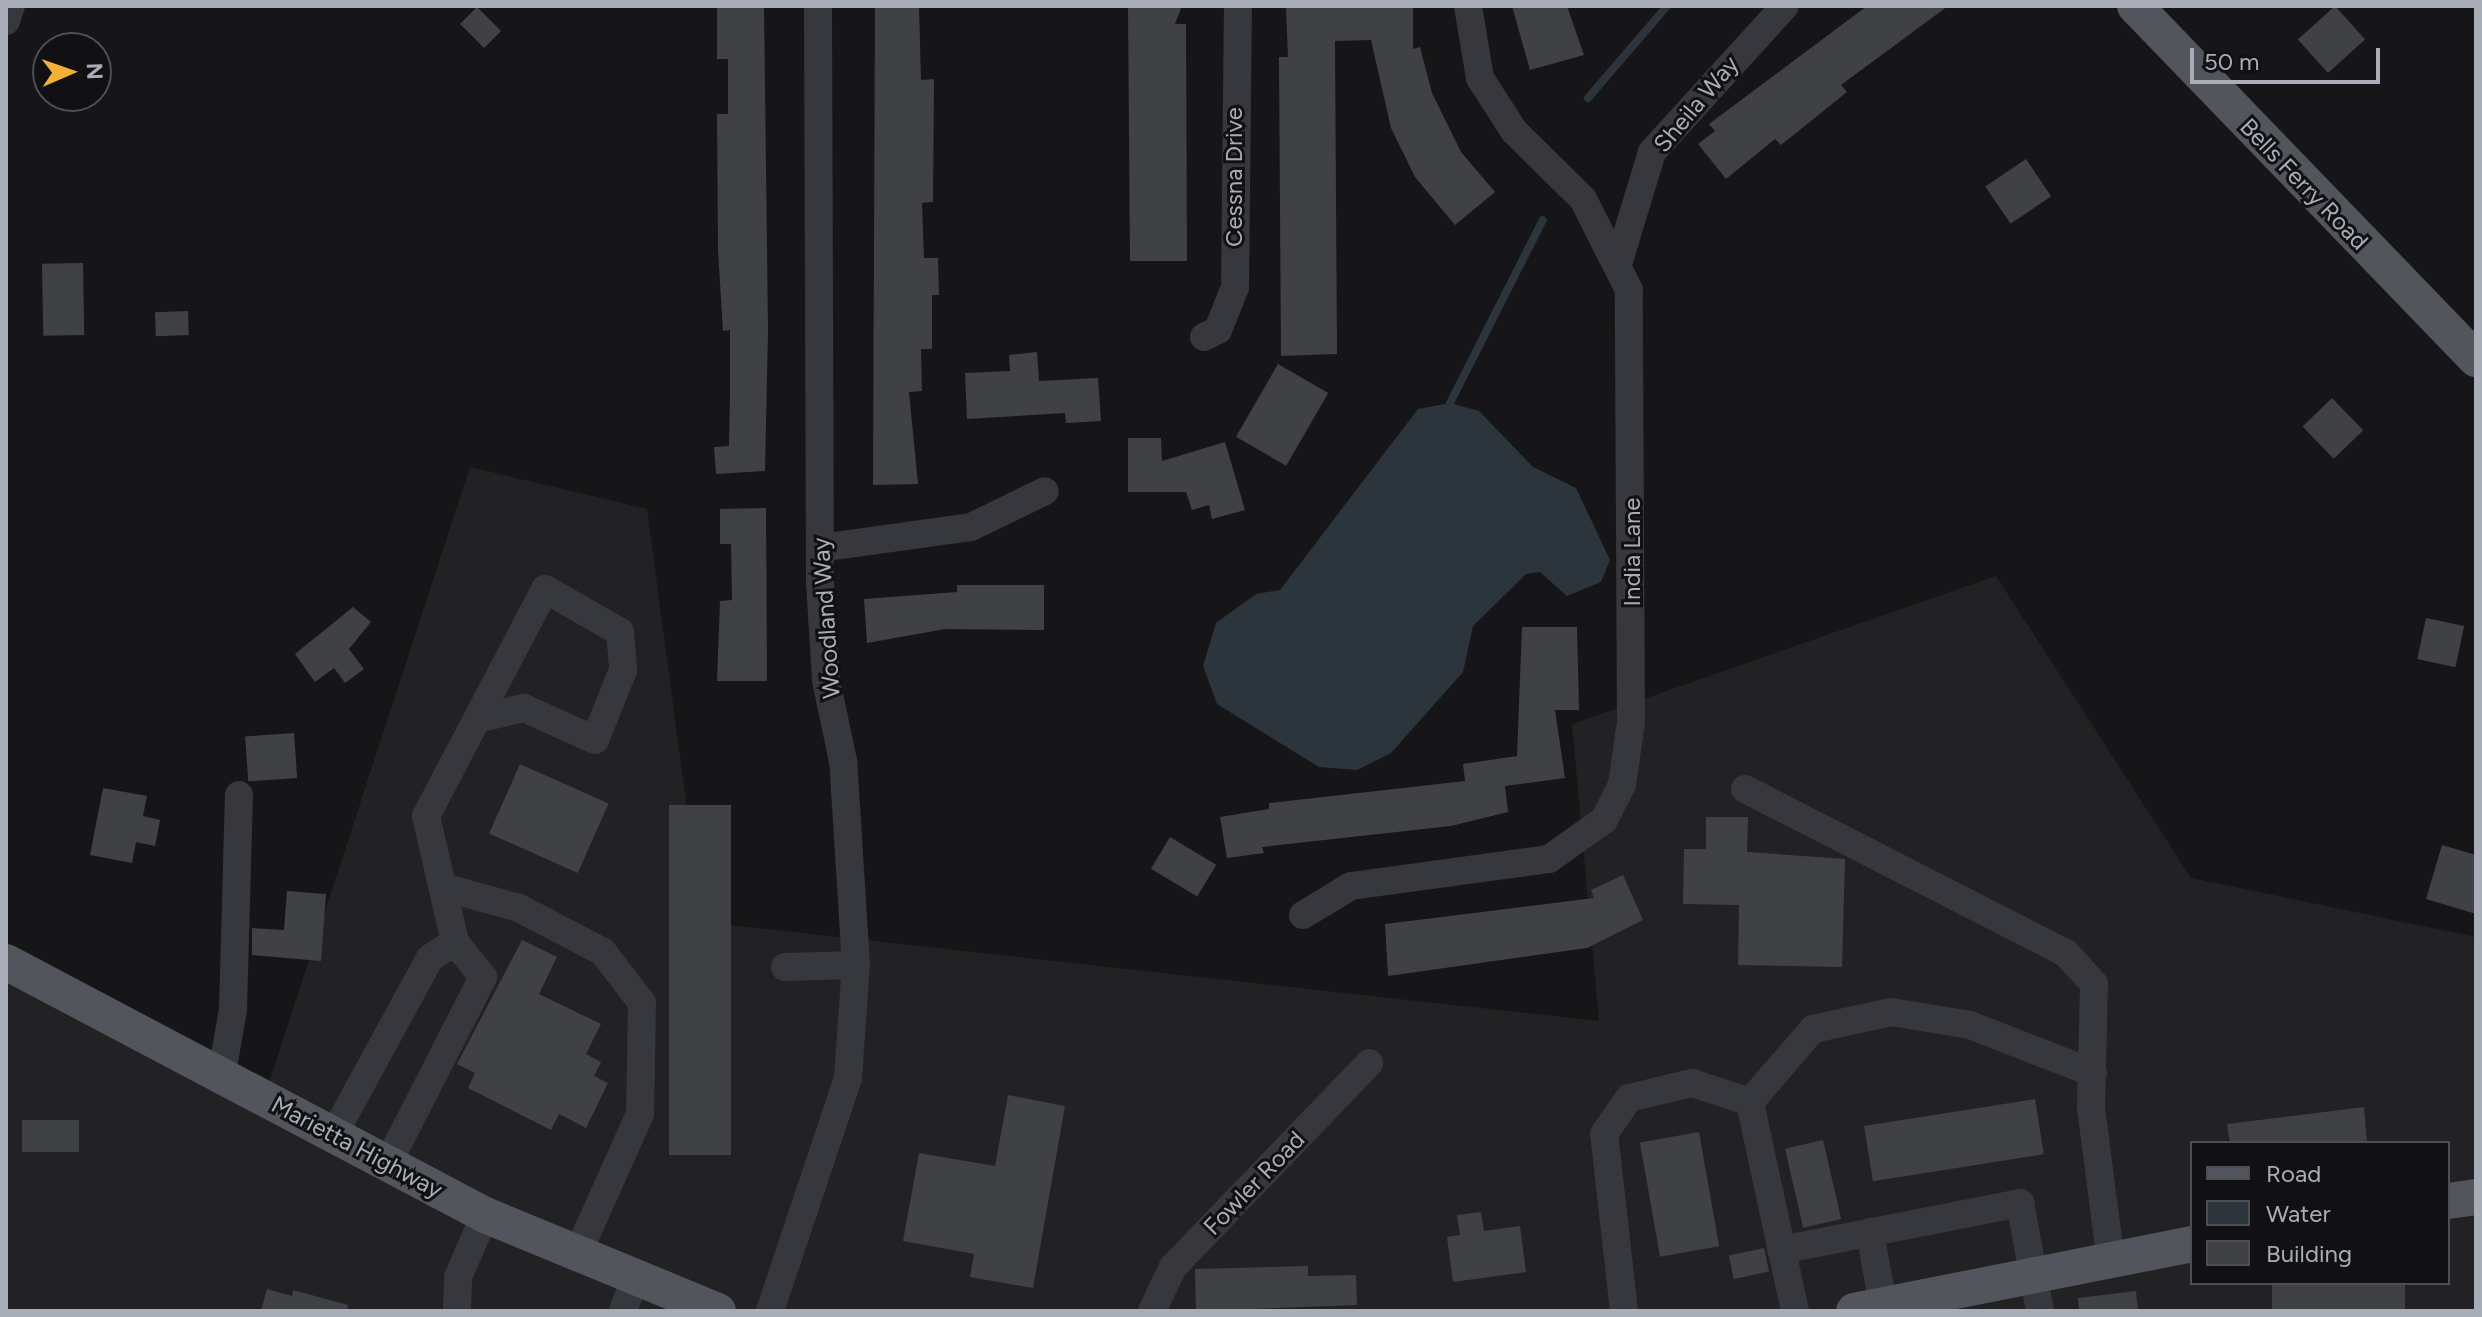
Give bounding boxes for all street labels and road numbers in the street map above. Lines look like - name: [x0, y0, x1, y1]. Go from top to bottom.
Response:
- street label: Sheila Way: [1647, 50, 1745, 158]
- street label: Cessna Drive: [1220, 107, 1248, 247]
- street label: Bells Ferry Road: [2234, 112, 2374, 256]
- street label: India Lane: [1618, 498, 1646, 606]
- street label: Woodland Way: [806, 536, 846, 700]
- street label: Marietta Highway: [266, 1090, 448, 1204]
- street label: Fowler Road: [1197, 1125, 1311, 1241]

